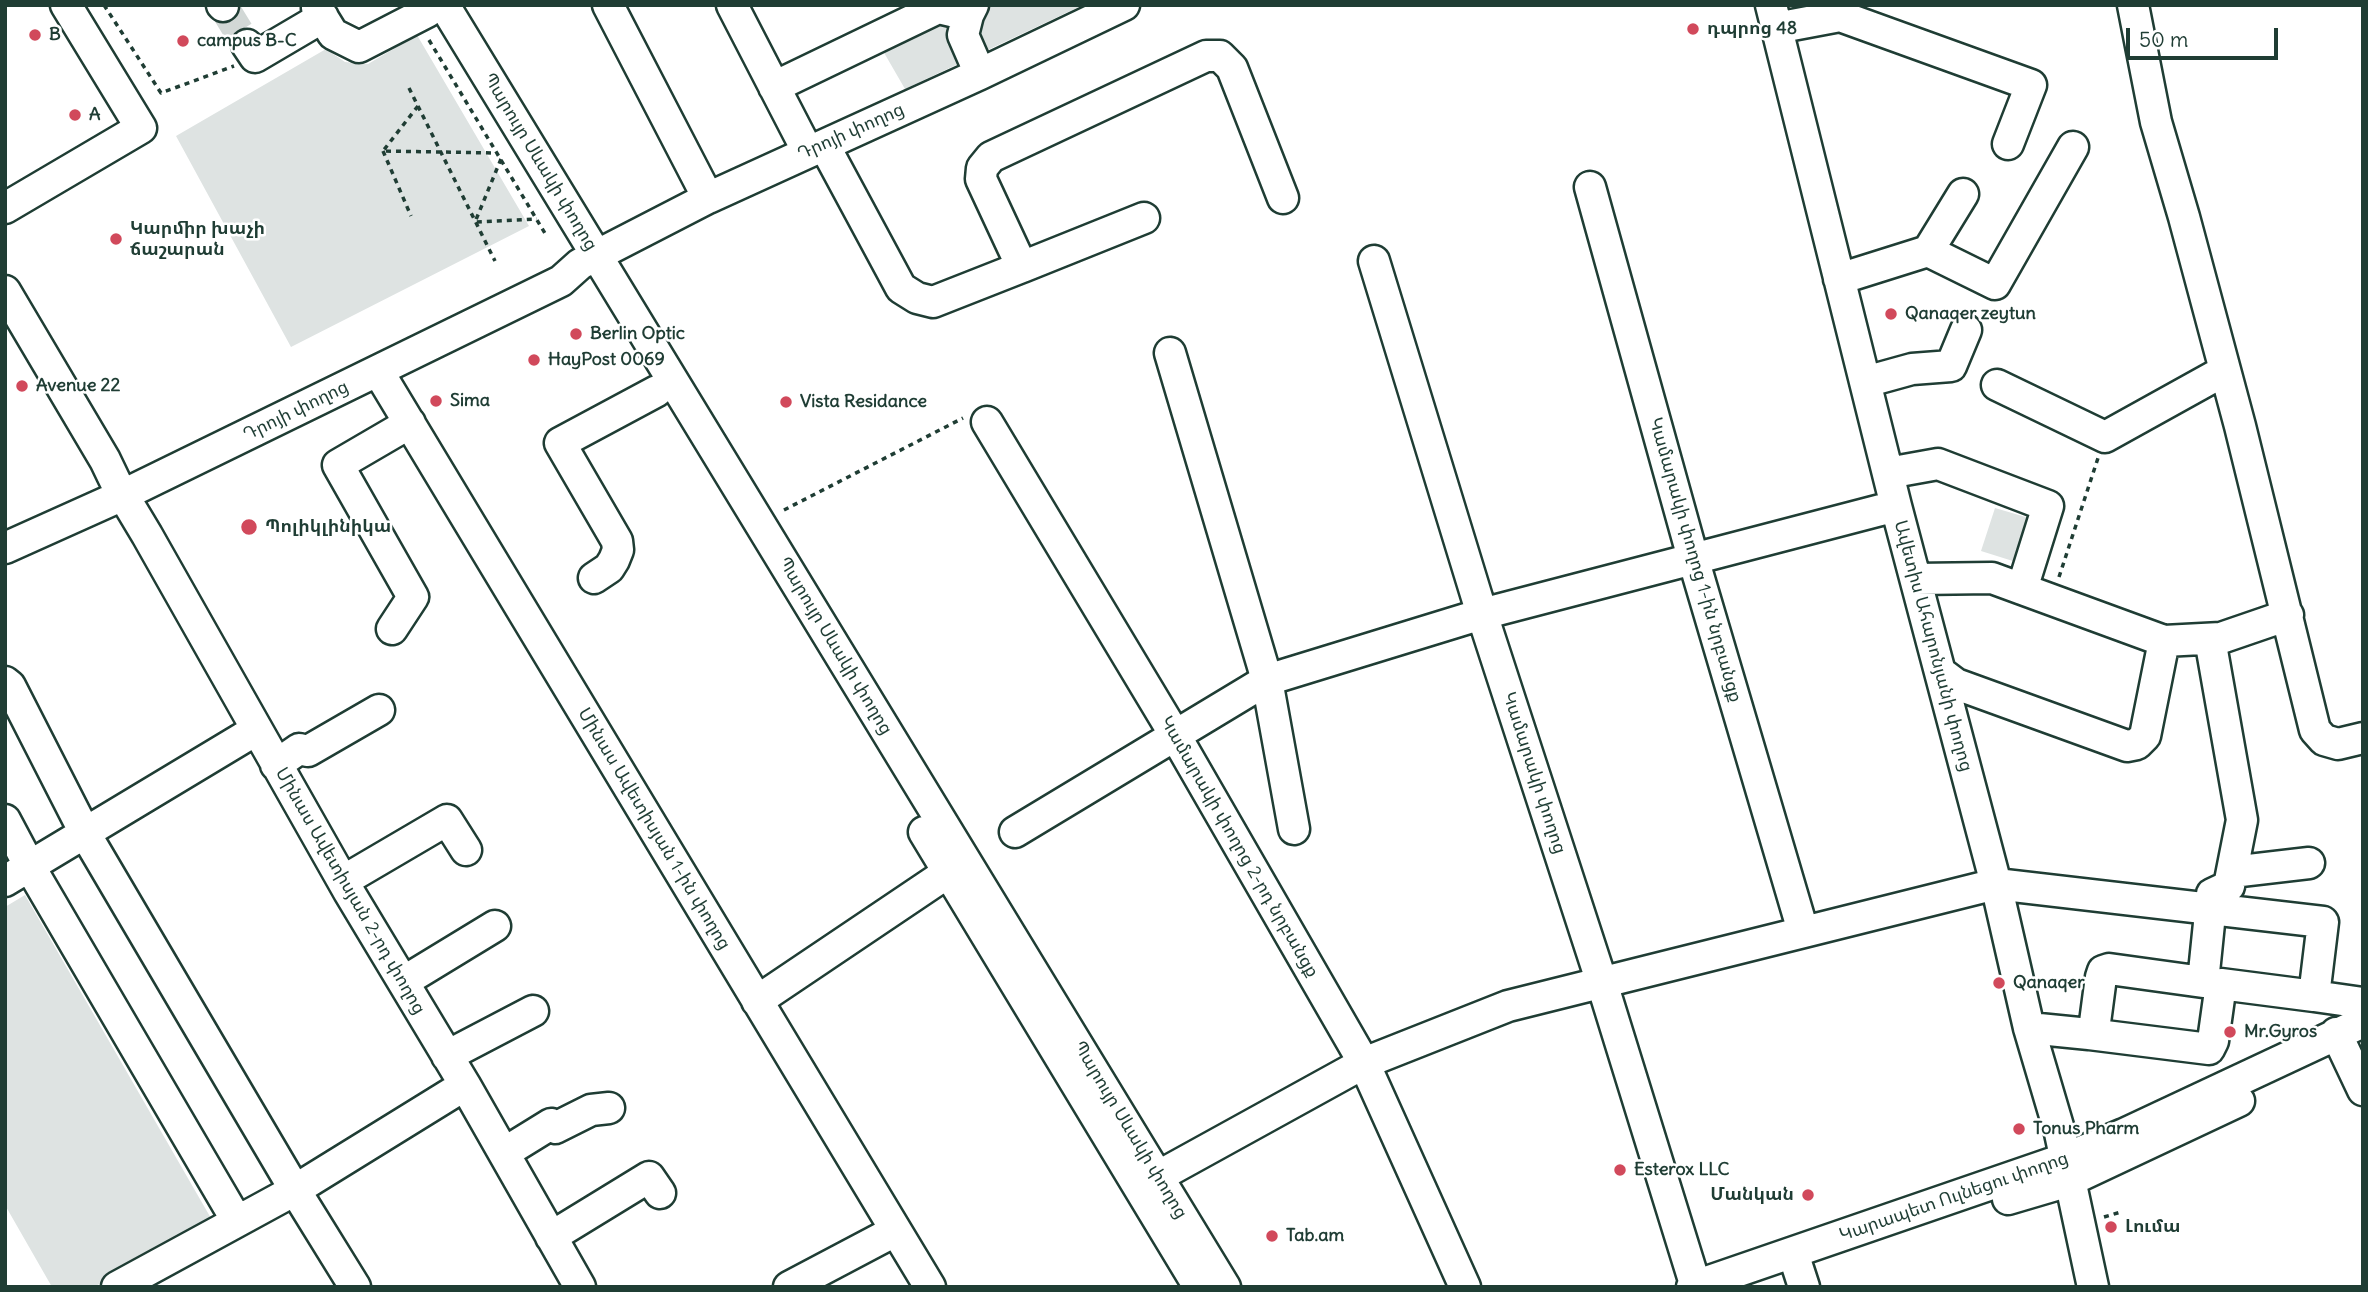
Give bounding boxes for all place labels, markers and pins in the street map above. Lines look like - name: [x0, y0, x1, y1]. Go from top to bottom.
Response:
- place label: դպրոց 48: [1707, 18, 1797, 40]
- marker: դպրոց 48: [1685, 21, 1701, 37]
- place label: B: [49, 24, 61, 46]
- marker: B: [27, 27, 43, 43]
- place label: campus B-C: [197, 30, 297, 52]
- marker: campus B-C: [175, 33, 191, 49]
- place label: A: [89, 104, 101, 126]
- marker: A: [67, 107, 83, 123]
- place label: Կարմիր խաչի ճաշարան: [130, 218, 265, 260]
- marker: Կարմիր խաչի ճաշարան: [108, 231, 124, 247]
- place label: Qanaqer zeytun: [1905, 303, 2036, 325]
- marker: Qanaqer zeytun: [1883, 306, 1899, 322]
- place label: Berlin Optic: [590, 323, 685, 345]
- marker: Berlin Optic: [568, 326, 584, 342]
- place label: HayPost 0069: [548, 349, 665, 371]
- marker: HayPost 0069: [526, 352, 542, 368]
- place label: Avenue 22: [36, 375, 120, 397]
- marker: Avenue 22: [14, 378, 30, 394]
- place label: Sima: [450, 390, 490, 412]
- place label: Vista Residance: [800, 391, 927, 413]
- marker: Sima: [428, 393, 444, 409]
- marker: Vista Residance: [778, 394, 794, 410]
- place label: Պոլիկլինիկա: [265, 516, 391, 538]
- marker: Պոլիկլինիկա: [239, 517, 259, 537]
- place label: Qanaqer: [2013, 972, 2084, 994]
- marker: Qanaqer: [1991, 975, 2007, 991]
- place label: Mr.Gyros: [2244, 1021, 2317, 1043]
- marker: Mr.Gyros: [2222, 1024, 2238, 1040]
- place label: Tonus Pharm: [2033, 1118, 2139, 1140]
- marker: Tonus Pharm: [2011, 1121, 2027, 1137]
- place label: Esterox LLC: [1634, 1159, 1729, 1181]
- marker: Esterox LLC: [1612, 1162, 1628, 1178]
- place label: Մանկան: [1710, 1184, 1794, 1206]
- marker: Մանկան: [1800, 1187, 1816, 1203]
- place label: Լումա: [2125, 1216, 2180, 1238]
- marker: Լումա: [2103, 1219, 2119, 1235]
- place label: Tab.am: [1286, 1225, 1344, 1247]
- marker: Tab.am: [1264, 1228, 1280, 1244]

